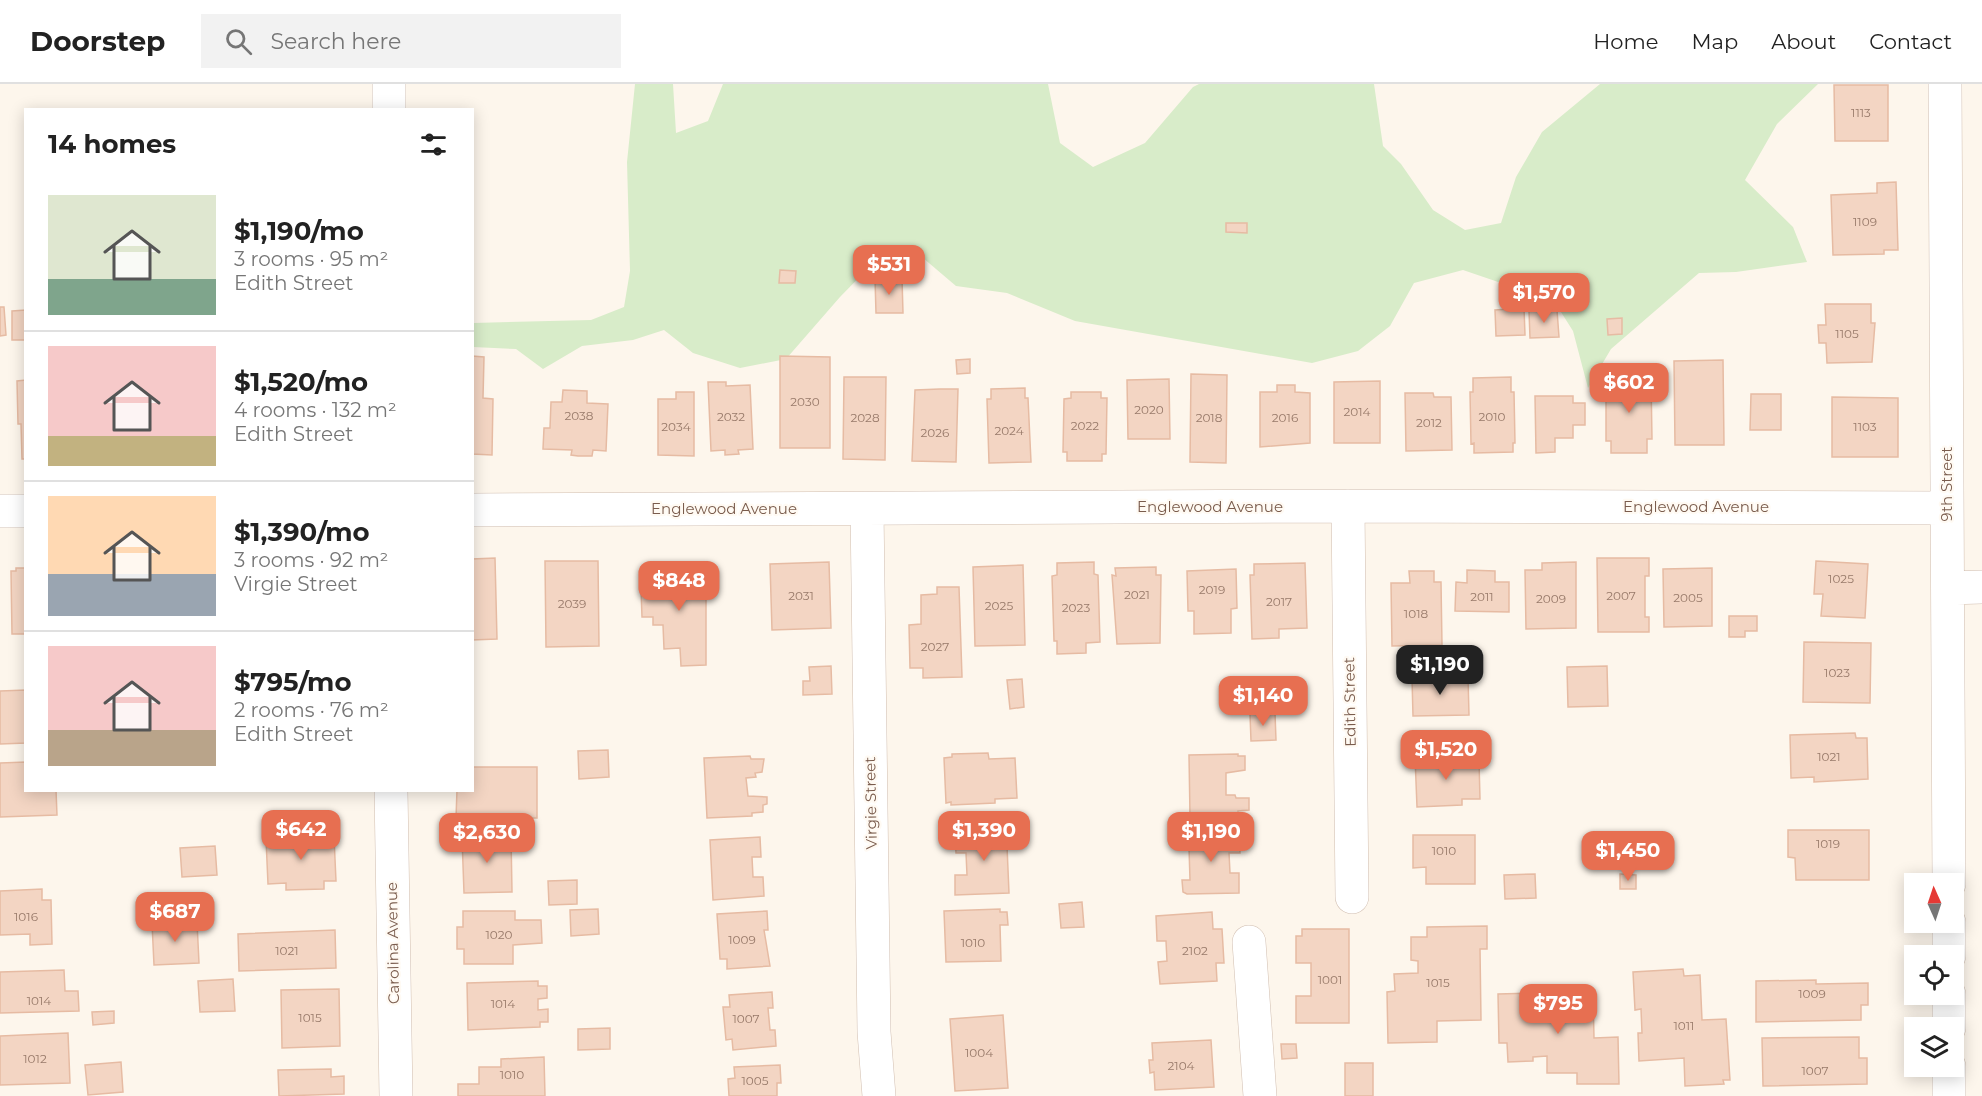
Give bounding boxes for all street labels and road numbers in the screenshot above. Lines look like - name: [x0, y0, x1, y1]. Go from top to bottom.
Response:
- street label: 9th Street: [1937, 447, 1956, 521]
- street label: Englewood Avenue: [1137, 497, 1283, 516]
- street label: Englewood Avenue: [1623, 497, 1769, 516]
- street label: Englewood Avenue: [651, 499, 797, 518]
- street label: Edith Street: [1339, 657, 1360, 747]
- street label: Virgie Street: [860, 756, 881, 850]
- street label: Carolina Avenue: [382, 882, 403, 1004]

